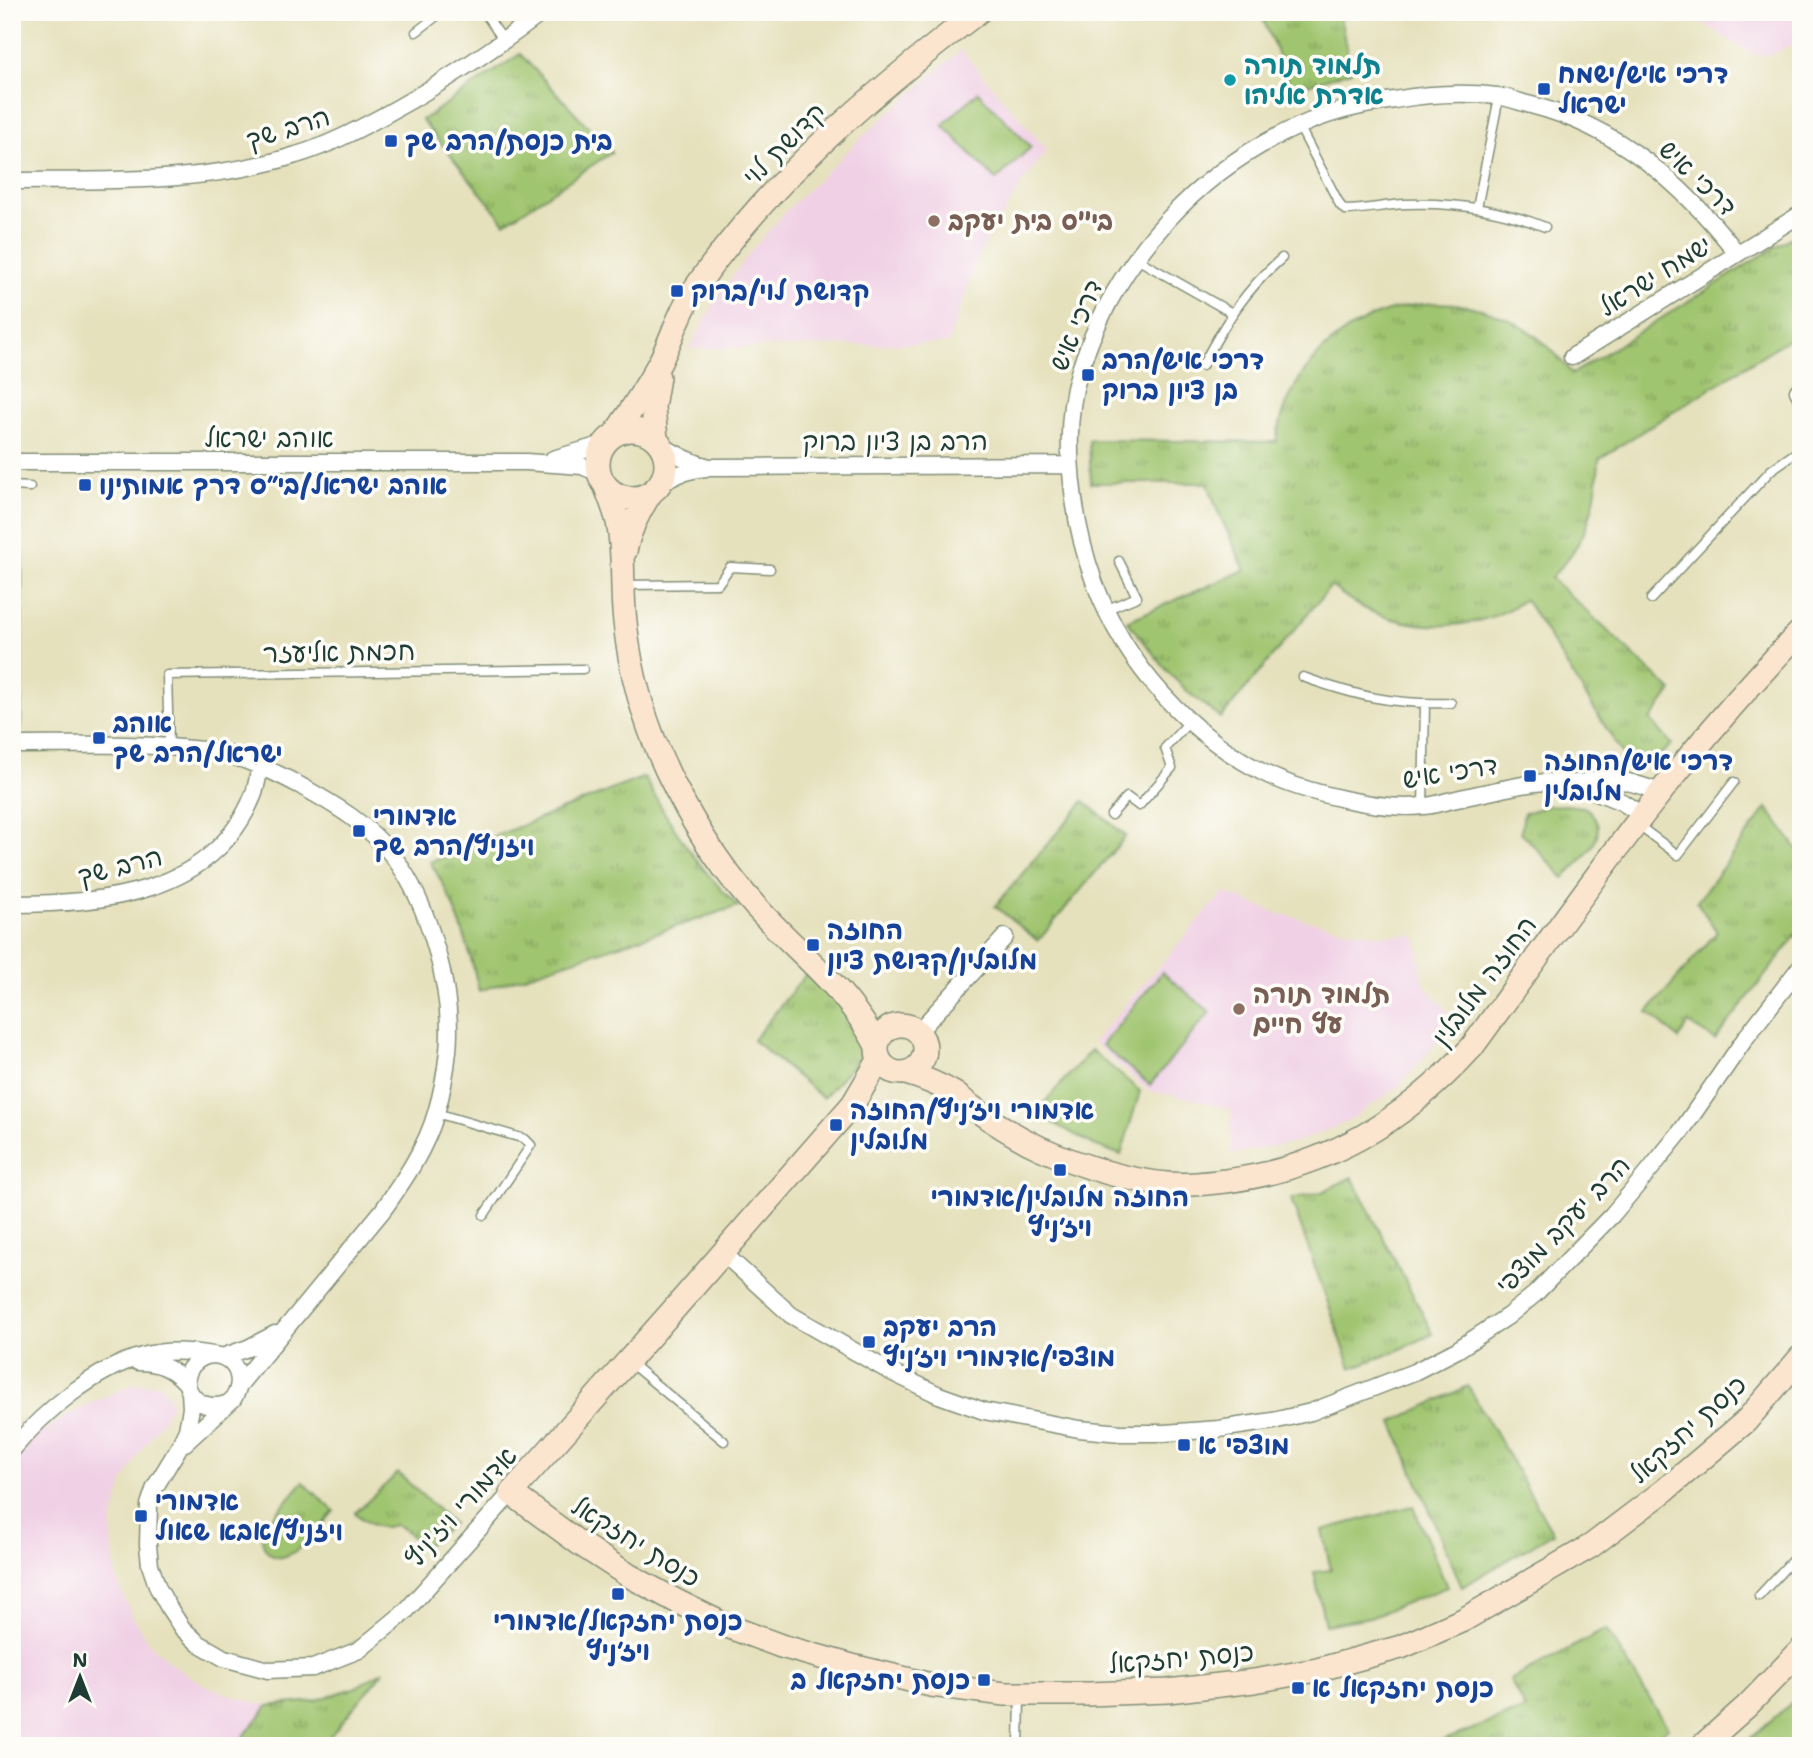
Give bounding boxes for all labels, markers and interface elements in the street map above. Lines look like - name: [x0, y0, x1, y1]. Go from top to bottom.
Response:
- place label: תלמוד תורה אדרת אליהו: [1244, 47, 1384, 112]
- place label: דרכי איש/ישמח ישראל: [1558, 56, 1728, 121]
- marker: תלמוד תורה אדרת אליהו: [1222, 72, 1238, 88]
- marker: דרכי איש/ישמח ישראל: [1536, 81, 1552, 97]
- street label: קדושת לוי: [734, 94, 833, 193]
- street label: הרב שך: [242, 98, 334, 157]
- place label: בית כנסת/הרב שך: [405, 123, 613, 158]
- street label: דרכי איש: [1652, 132, 1745, 224]
- marker: בית כנסת/הרב שך: [383, 133, 399, 149]
- place label: בי"ס בית יעקב: [948, 203, 1113, 238]
- marker: בי"ס בית יעקב: [926, 213, 942, 229]
- street label: ישמח ישראל: [1592, 227, 1718, 324]
- place label: קדושת לוי/ברוק: [691, 273, 870, 308]
- street label: דרכי איש: [1041, 274, 1110, 376]
- marker: קדושת לוי/ברוק: [669, 283, 685, 299]
- place label: דרכי איש/הרב בן ציון ברוק: [1101, 342, 1264, 407]
- marker: דרכי איש/הרב בן ציון ברוק: [1080, 367, 1096, 383]
- street label: אוהב ישראל: [204, 420, 334, 455]
- street label: הרב בן ציון ברוק: [802, 423, 988, 458]
- place label: אוהב ישראל/בי״ס דרך אמותינו: [99, 467, 447, 502]
- marker: אוהב ישראל/בי״ס דרך אמותינו: [77, 477, 93, 493]
- street label: חכמת אליעזר: [263, 633, 415, 670]
- place label: אוהב ישראל/הרב שך: [112, 705, 283, 770]
- marker: אוהב ישראל/הרב שך: [91, 730, 107, 746]
- place label: דרכי איש/החוזה מלובלין: [1544, 743, 1733, 808]
- street label: דרכי איש: [1400, 747, 1500, 796]
- marker: דרכי איש/החוזה מלובלין: [1522, 768, 1538, 784]
- place label: אדמורי ויזניץ/הרב שך: [373, 798, 535, 863]
- marker: אדמורי ויזניץ/הרב שך: [351, 823, 367, 839]
- street label: הרב שך: [74, 838, 166, 893]
- street label: החוזה מלובלין: [1423, 908, 1544, 1053]
- place label: החוזה מלובלין/קדושת ציון: [827, 912, 1037, 977]
- marker: החוזה מלובלין/קדושת ציון: [805, 937, 821, 953]
- place label: תלמוד תורה עץ חיים: [1253, 976, 1390, 1041]
- marker: תלמוד תורה עץ חיים: [1231, 1001, 1247, 1017]
- place label: אדמורי ויז׳ניץ/החוזה מלובלין: [850, 1092, 1094, 1157]
- marker: אדמורי ויז׳ניץ/החוזה מלובלין: [828, 1117, 844, 1133]
- street label: הרב יעקב מוצפי: [1488, 1148, 1638, 1301]
- marker: החוזה מלובלין/אדמורי ויז׳ניץ: [1052, 1162, 1068, 1178]
- place label: החוזה מלובלין/אדמורי ויז׳ניץ: [931, 1179, 1189, 1244]
- place label: הרב יעקב מוצפי/אדמורי ויז׳ניץ: [883, 1309, 1115, 1374]
- marker: הרב יעקב מוצפי/אדמורי ויז׳ניץ: [861, 1334, 877, 1350]
- street label: כנסת יחזקאל: [1622, 1367, 1754, 1490]
- place label: מוצפי א: [1198, 1427, 1290, 1462]
- marker: מוצפי א: [1176, 1437, 1192, 1453]
- street label: אדמורי ויז'ניץ: [397, 1439, 524, 1575]
- place label: אדמורי ויזניץ/אבא שאול: [155, 1483, 343, 1548]
- street label: כנסת יחזקאל: [565, 1488, 707, 1595]
- marker: אדמורי ויזניץ/אבא שאול: [133, 1508, 149, 1524]
- marker: כנסת יחזקאל/אדמורי ויז׳ניץ: [610, 1586, 626, 1602]
- place label: כנסת יחזקאל/אדמורי ויז׳ניץ: [493, 1603, 743, 1668]
- street label: כנסת יחזקאל: [1107, 1634, 1255, 1681]
- north arrow: [46, 1642, 116, 1712]
- text: N: [72, 1648, 88, 1673]
- place label: כנסת יחזקאל ב: [790, 1662, 970, 1697]
- place label: כנסת יחזקאל א: [1312, 1670, 1494, 1705]
- marker: כנסת יחזקאל ב: [976, 1672, 992, 1688]
- marker: כנסת יחזקאל א: [1290, 1680, 1306, 1696]

